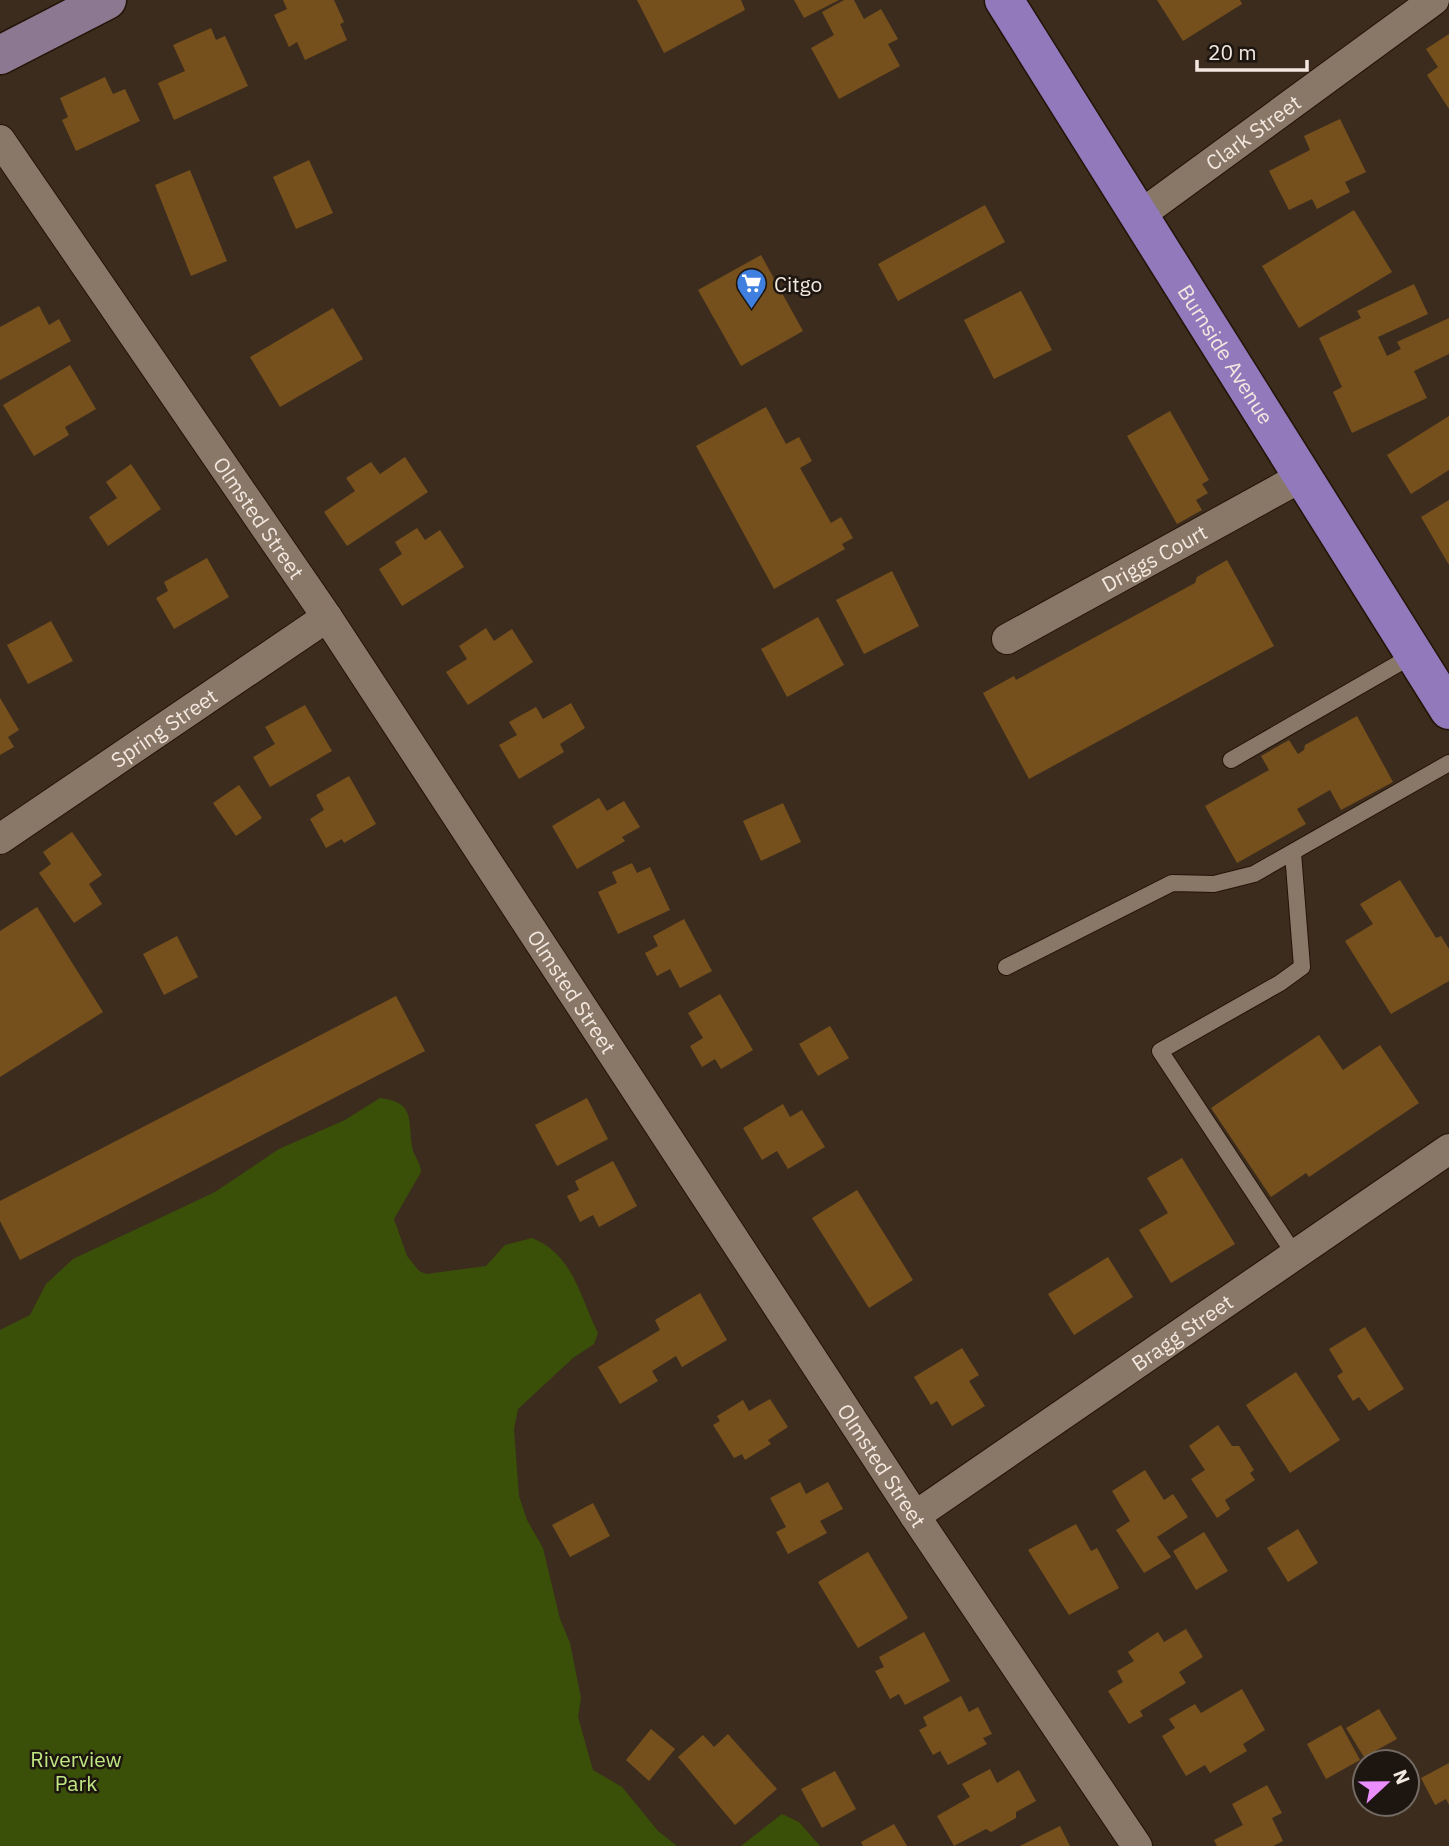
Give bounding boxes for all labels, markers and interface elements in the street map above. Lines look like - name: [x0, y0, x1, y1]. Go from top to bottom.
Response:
- scale bar: [1197, 28, 1307, 72]
- text: 20 m: [1208, 38, 1257, 66]
- street label: Clark Street: [1200, 88, 1306, 177]
- supermarket icon: Citgo: [734, 267, 768, 311]
- place label: Citgo: [774, 270, 822, 298]
- street label: Burnside Avenue: [1172, 279, 1280, 429]
- street label: Olmsted Street: [207, 451, 311, 584]
- street label: Driggs Court: [1096, 518, 1212, 598]
- street label: Spring Street: [105, 682, 223, 774]
- street label: Olmsted Street: [521, 924, 623, 1059]
- street label: Bragg Street: [1126, 1288, 1238, 1377]
- street label: Olmsted Street: [831, 1398, 933, 1533]
- park label: Riverview Park: [30, 1745, 122, 1797]
- north arrow: [1351, 1748, 1421, 1818]
- text: N: [1388, 1766, 1415, 1788]

